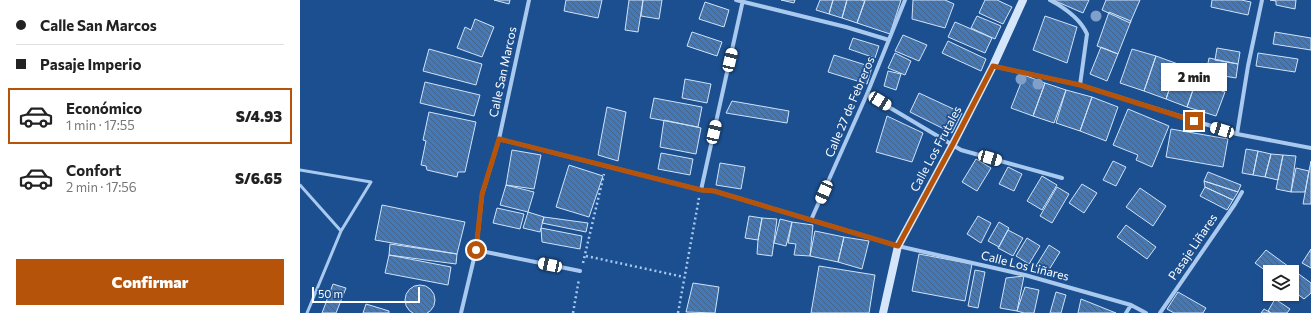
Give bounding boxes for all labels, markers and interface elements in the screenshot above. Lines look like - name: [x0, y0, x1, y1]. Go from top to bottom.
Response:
- text: Calle San Marcos: [40, 16, 157, 34]
- street label: Calle San Marcos: [486, 25, 518, 118]
- car: [721, 47, 739, 73]
- street label: Calle 27 de Febreros: [822, 54, 877, 159]
- text: Pasaje Imperio: [40, 55, 141, 73]
- callout: 2 min: [1161, 63, 1227, 91]
- text: 2 min: [1178, 69, 1210, 85]
- car: [867, 90, 893, 112]
- icon: car: [18, 98, 54, 134]
- text: Económico: [66, 99, 142, 117]
- street label: Calle Los Frutales: [907, 103, 964, 194]
- text: S/4.93: [236, 107, 282, 125]
- route end: [1185, 112, 1203, 130]
- text: 1 min · 17:55: [66, 117, 135, 133]
- car: [705, 119, 723, 145]
- car: [1209, 121, 1235, 139]
- car: [977, 149, 1003, 167]
- icon: car: [18, 160, 54, 196]
- text: Confort: [66, 161, 121, 179]
- text: S/6.65: [235, 169, 282, 187]
- text: 2 min · 17:56: [66, 179, 137, 195]
- car: [814, 179, 834, 205]
- street label: Pasaje Liñares: [1165, 211, 1219, 282]
- route start: [467, 241, 485, 259]
- street label: Calle Los Liñares: [980, 247, 1071, 283]
- car: [537, 257, 563, 273]
- button: Confirmar: [16, 259, 284, 305]
- map controls: [1263, 265, 1299, 301]
- button: layers: [1263, 265, 1299, 301]
- scale bar: [312, 285, 420, 304]
- text: 50 m: [318, 287, 343, 300]

